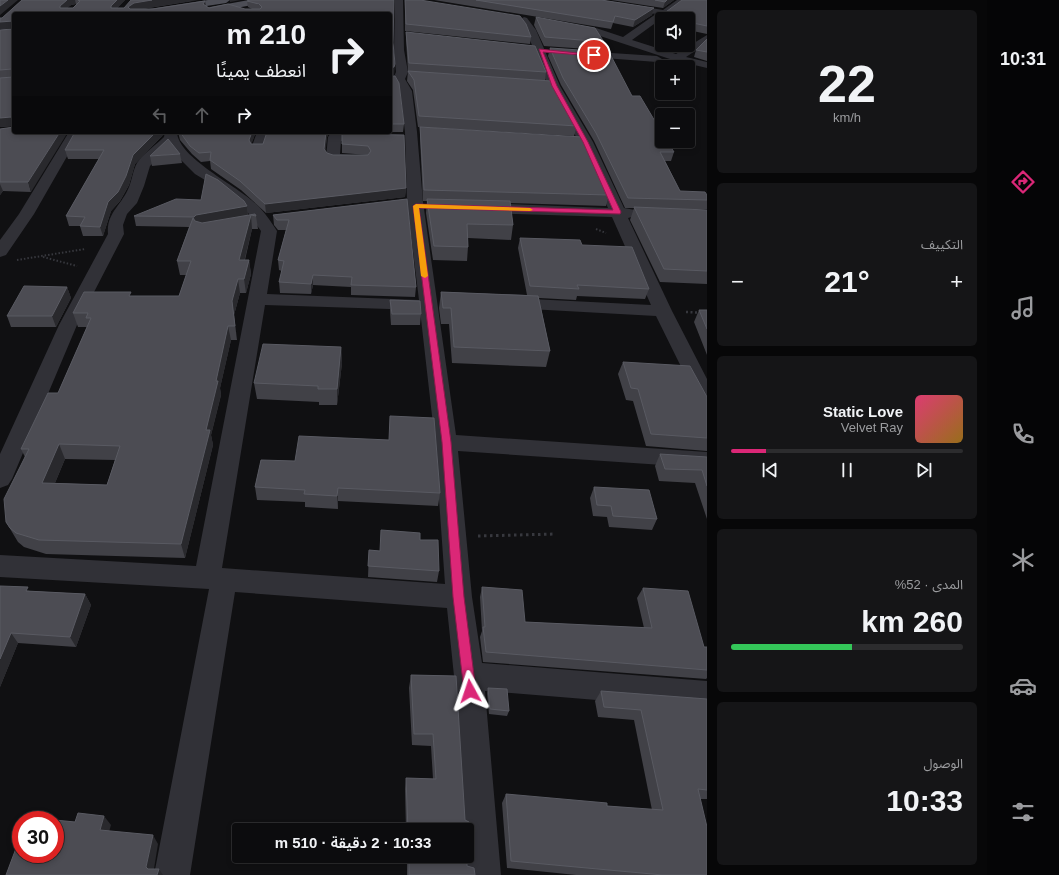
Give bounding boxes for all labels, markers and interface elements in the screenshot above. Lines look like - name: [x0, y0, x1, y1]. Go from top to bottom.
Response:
- map controls: [655, 12, 695, 148]
- button: sound: [655, 12, 695, 52]
- text: 210 m: [227, 19, 306, 50]
- icon: right: [320, 28, 372, 80]
- pin: [577, 38, 611, 72]
- icon: arrive: [583, 44, 605, 66]
- text: 10:31: [1000, 49, 1046, 69]
- text: 22: [818, 55, 876, 113]
- button: +: [655, 60, 695, 100]
- text: انعطف يمينًا: [216, 61, 306, 81]
- icon: left: [149, 104, 171, 126]
- icon: ahead: [191, 104, 213, 126]
- icon: right: [233, 104, 255, 126]
- button: −: [655, 108, 695, 148]
- text: km/h: [833, 110, 861, 125]
- icon: directions: [1009, 168, 1037, 196]
- text: التكييف: [921, 237, 963, 252]
- text: 21°: [824, 265, 870, 298]
- text: −: [731, 269, 744, 294]
- text: +: [950, 269, 963, 294]
- icon: music: [1009, 294, 1037, 322]
- text: Static Love: [823, 403, 903, 420]
- text: Velvet Ray: [841, 420, 903, 435]
- icon: phone: [1009, 420, 1037, 448]
- icon: previous: [759, 459, 781, 481]
- icon: pause: [836, 459, 858, 481]
- icon: next: [913, 459, 935, 481]
- icon: climate: [1009, 546, 1037, 574]
- text: المدى · 52%: [895, 577, 963, 592]
- text: 260 km: [861, 605, 963, 638]
- position arrow: [449, 670, 491, 712]
- icon: car: [1009, 672, 1037, 700]
- text: الوصول: [923, 756, 963, 771]
- text: 10:33: [886, 784, 963, 817]
- icon: filters: [1009, 798, 1037, 826]
- speed limit sign: 30: [12, 811, 64, 863]
- text: 10:33 · 2 دقيقة · 510 m: [275, 834, 431, 851]

